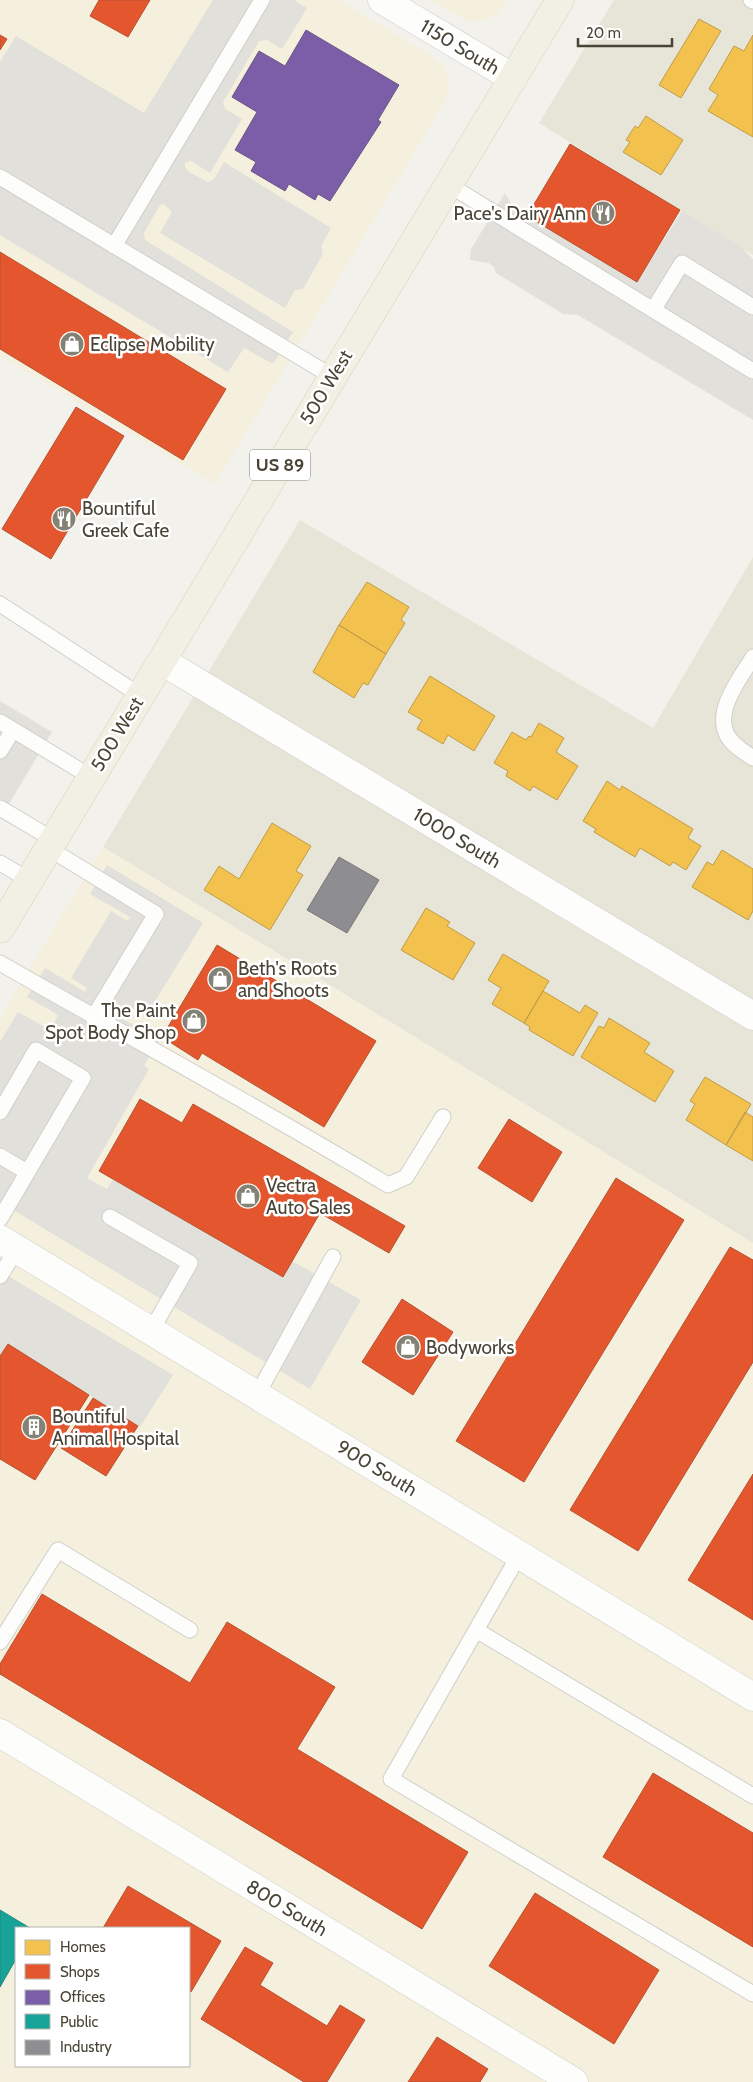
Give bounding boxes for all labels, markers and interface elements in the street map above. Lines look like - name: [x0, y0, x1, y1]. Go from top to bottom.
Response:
- street label: 1150 South: [416, 14, 504, 80]
- scale bar: [578, 15, 672, 47]
- text: 20 m: [586, 24, 621, 42]
- restaurant icon: Pace's Dairy Ann: [590, 200, 616, 226]
- place label: Pace's Dairy Ann: [454, 202, 586, 225]
- shop icon: Eclipse Mobility: [59, 331, 85, 357]
- place label: Eclipse Mobility: [90, 333, 215, 356]
- street label: 500 West: [295, 345, 357, 428]
- road number: US 89: [250, 450, 310, 480]
- place label: Bountiful Greek Cafe: [82, 497, 169, 542]
- restaurant icon: Bountiful Greek Cafe: [51, 506, 77, 532]
- street label: 500 West: [86, 692, 148, 775]
- street label: 1000 South: [409, 803, 505, 873]
- place label: Beth's Roots and Shoots: [238, 957, 337, 1002]
- shop icon: Beth's Roots and Shoots: [207, 966, 233, 992]
- place label: The Paint Spot Body Shop: [45, 999, 177, 1044]
- shop icon: The Paint Spot Body Shop: [181, 1008, 207, 1034]
- place label: Vectra Auto Sales: [266, 1174, 351, 1219]
- shop icon: Vectra Auto Sales: [235, 1183, 261, 1209]
- shop icon: Bodyworks: [395, 1334, 421, 1360]
- place label: Bodyworks: [426, 1336, 515, 1359]
- place label: Bountiful Animal Hospital: [52, 1405, 179, 1450]
- building icon: Bountiful Animal Hospital: [21, 1414, 47, 1440]
- street label: 900 South: [333, 1435, 421, 1501]
- street label: 800 South: [242, 1875, 332, 1941]
- legend: [15, 1927, 190, 2067]
- text: Homes: [60, 1938, 106, 1956]
- text: Shops: [60, 1963, 100, 1981]
- text: Offices: [60, 1988, 105, 2006]
- text: Public: [60, 2013, 98, 2031]
- text: Industry: [60, 2038, 112, 2056]

